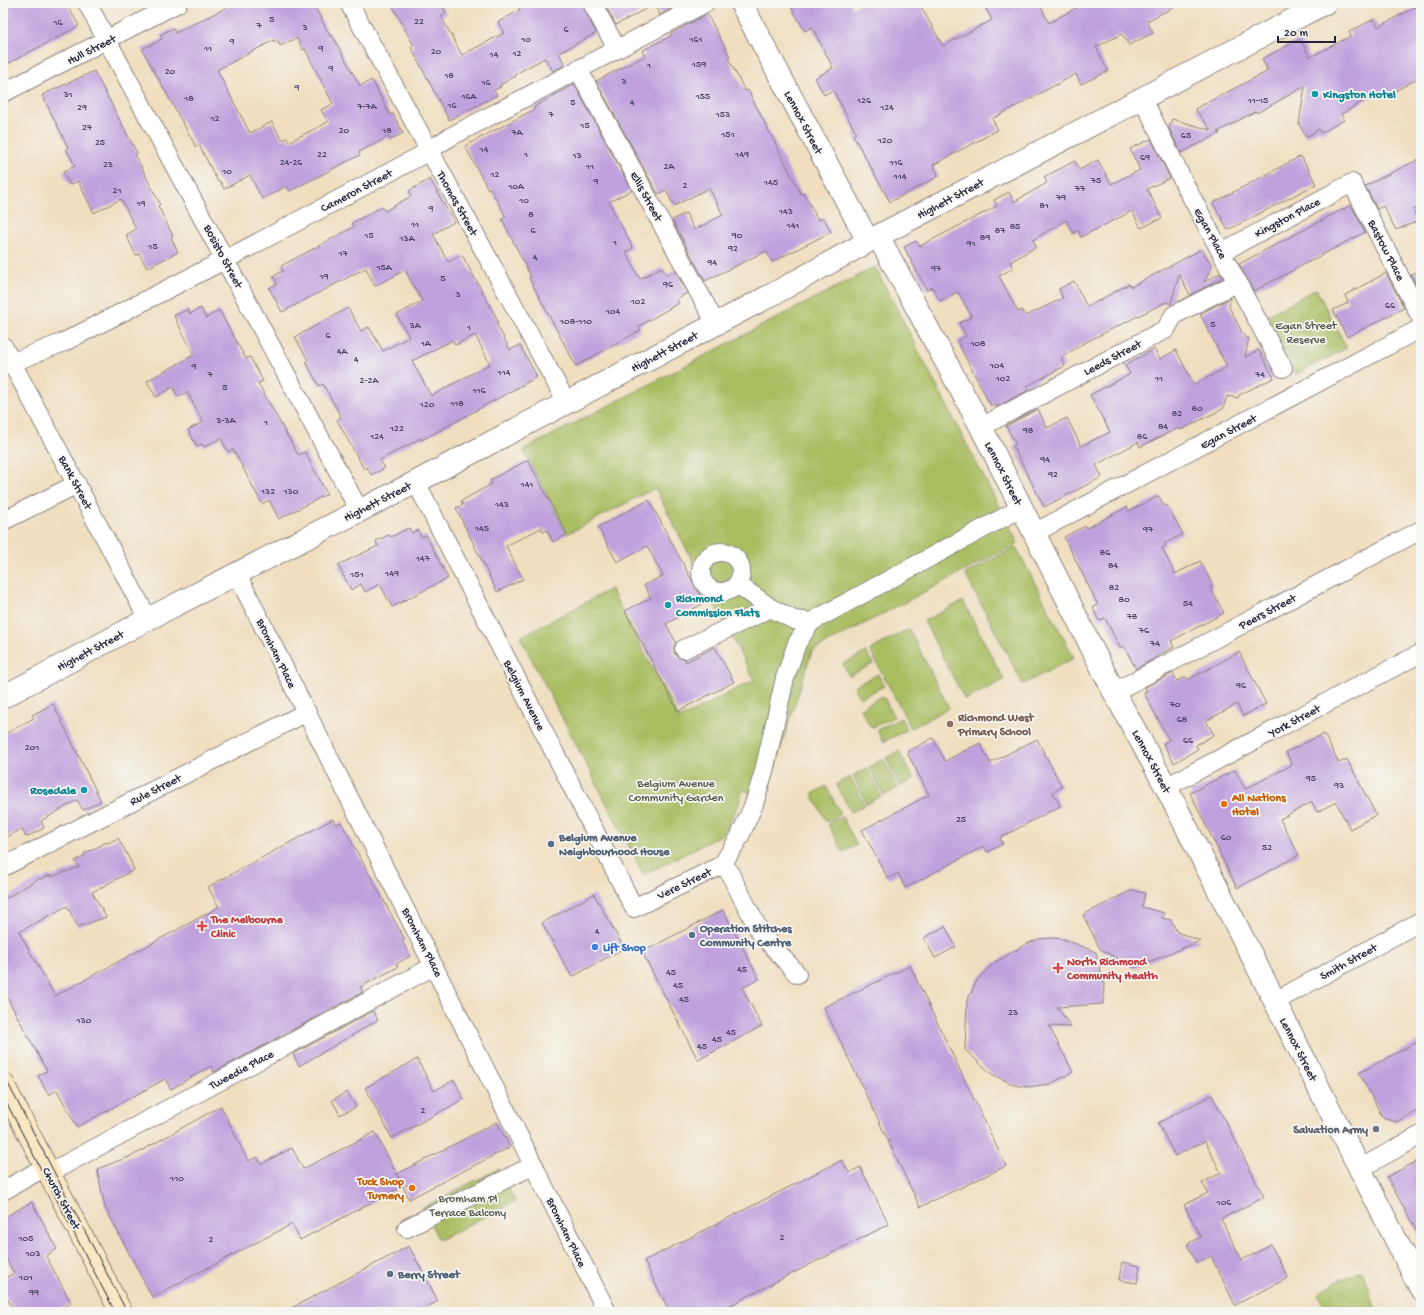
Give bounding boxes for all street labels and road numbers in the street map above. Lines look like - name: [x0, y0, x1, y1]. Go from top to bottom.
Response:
- street label: Hull Street: [65, 32, 120, 69]
- street label: Lennox Street: [780, 89, 825, 158]
- street label: Cameron Street: [319, 167, 396, 216]
- street label: Thomas Street: [432, 168, 480, 240]
- street label: Ellis Street: [626, 170, 665, 225]
- street label: Highett Street: [915, 176, 988, 223]
- street label: Kingston Place: [1253, 195, 1324, 242]
- street label: Egan Place: [1190, 206, 1229, 262]
- street label: Bastow Place: [1363, 217, 1407, 285]
- street label: Bosisto Street: [199, 222, 245, 292]
- street label: Highett Street: [629, 329, 702, 376]
- street label: Leeds Street: [1082, 337, 1145, 380]
- street label: Egan Street: [1198, 412, 1260, 453]
- street label: Lennox Street: [980, 440, 1025, 509]
- street label: Bank Street: [54, 453, 95, 513]
- street label: Highett Street: [342, 479, 415, 526]
- street label: Peers Street: [1236, 591, 1300, 634]
- street label: Bromham Place: [252, 616, 298, 692]
- street label: Highett Street: [55, 628, 128, 675]
- street label: Belgium Avenue: [499, 657, 547, 734]
- street label: York Street: [1266, 702, 1324, 742]
- street label: Lennox Street: [1128, 728, 1173, 797]
- street label: Rule Street: [128, 771, 185, 810]
- street label: Vere Street: [655, 865, 715, 904]
- street label: Bromham Place: [397, 905, 445, 981]
- street label: Smith Street: [1318, 941, 1381, 984]
- street label: Lennox Street: [1275, 1016, 1320, 1085]
- street label: Tweedie Place: [206, 1048, 277, 1094]
- street label: Church Street: [38, 1166, 83, 1233]
- street label: Bromham Place: [542, 1195, 588, 1271]

